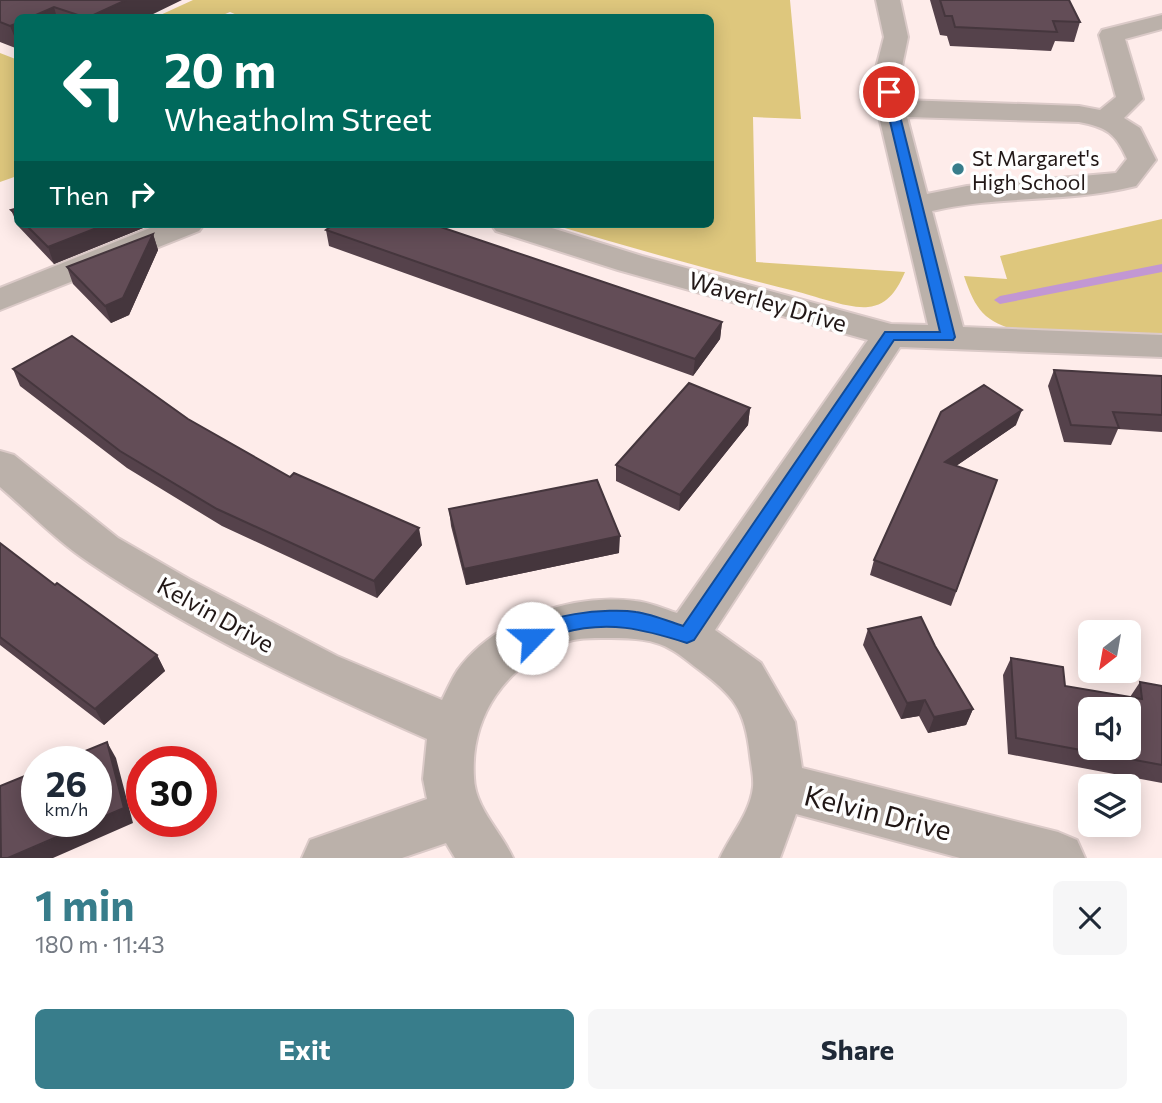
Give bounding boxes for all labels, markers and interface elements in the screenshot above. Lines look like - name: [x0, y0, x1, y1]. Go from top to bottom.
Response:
- text: 20 m: [164, 38, 276, 98]
- icon: left: [49, 42, 140, 133]
- pin: [859, 62, 919, 122]
- icon: arrive: [870, 73, 908, 111]
- text: Wheatholm Street: [164, 98, 432, 138]
- place label: St Margaret's High School: [972, 145, 1100, 194]
- marker: St Margaret's High School: [950, 161, 966, 177]
- icon: right: [123, 175, 161, 213]
- text: Then: [49, 179, 109, 210]
- street label: Waverley Drive: [686, 265, 850, 337]
- street label: Kelvin Drive: [153, 570, 279, 658]
- position arrow: [495, 601, 569, 675]
- north arrow: [1078, 620, 1141, 682]
- map controls: [1078, 620, 1141, 837]
- button: sound: [1078, 697, 1141, 760]
- speed limit sign: 30: [126, 746, 217, 837]
- text: 26: [46, 761, 87, 804]
- button: layers: [1078, 774, 1141, 837]
- street label: Kelvin Drive: [801, 777, 955, 847]
- text: km/h: [45, 798, 88, 820]
- text: 1 min: [35, 878, 135, 930]
- button: close: [1053, 881, 1127, 955]
- text: 180 m · 11:43: [35, 930, 165, 958]
- button: Exit: [35, 1009, 574, 1089]
- button: Share: [588, 1009, 1127, 1089]

